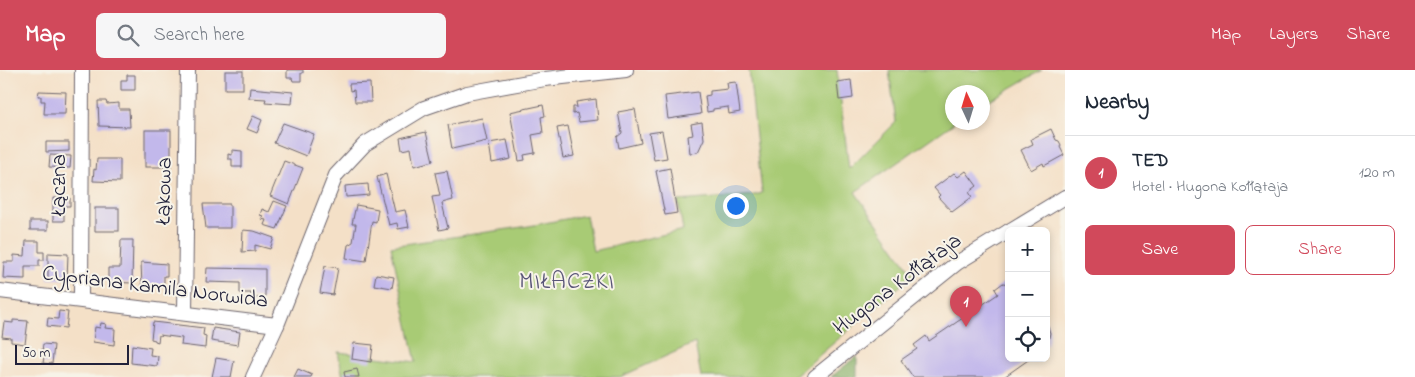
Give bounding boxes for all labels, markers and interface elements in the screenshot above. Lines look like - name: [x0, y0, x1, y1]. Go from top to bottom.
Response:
- search box: [96, 13, 446, 58]
- text: Map: [25, 18, 66, 53]
- icon: search: [114, 21, 142, 49]
- text: Search here: [154, 22, 245, 49]
- text: Map: [1211, 22, 1241, 48]
- text: Layers: [1269, 22, 1319, 48]
- text: Share: [1347, 22, 1390, 48]
- north arrow: [945, 85, 990, 130]
- text: Nearby: [1085, 88, 1149, 118]
- text: TED: [1132, 148, 1168, 175]
- street label: Łączna: [44, 154, 76, 217]
- street label: Łąkowa: [148, 157, 182, 226]
- text: 1: [1098, 161, 1104, 185]
- text: 120 m: [1359, 161, 1395, 185]
- text: Hotel · Hugona Kołłątaja: [1132, 175, 1288, 199]
- your location: [723, 193, 749, 219]
- button: Save: [1085, 225, 1235, 275]
- button: Share: [1245, 225, 1395, 275]
- street label: Hugona Kołłątaja: [827, 226, 970, 345]
- map controls: [1005, 227, 1050, 362]
- button: +: [1005, 227, 1050, 272]
- street label: Cypriana Kamila Norwida: [40, 258, 270, 319]
- district label: MIŁACZKI: [519, 265, 615, 300]
- button: −: [1005, 272, 1050, 317]
- pin: 1: [950, 286, 982, 327]
- button: locate: [1005, 317, 1050, 362]
- scale bar: [15, 342, 129, 365]
- text: 50 m: [22, 343, 50, 364]

